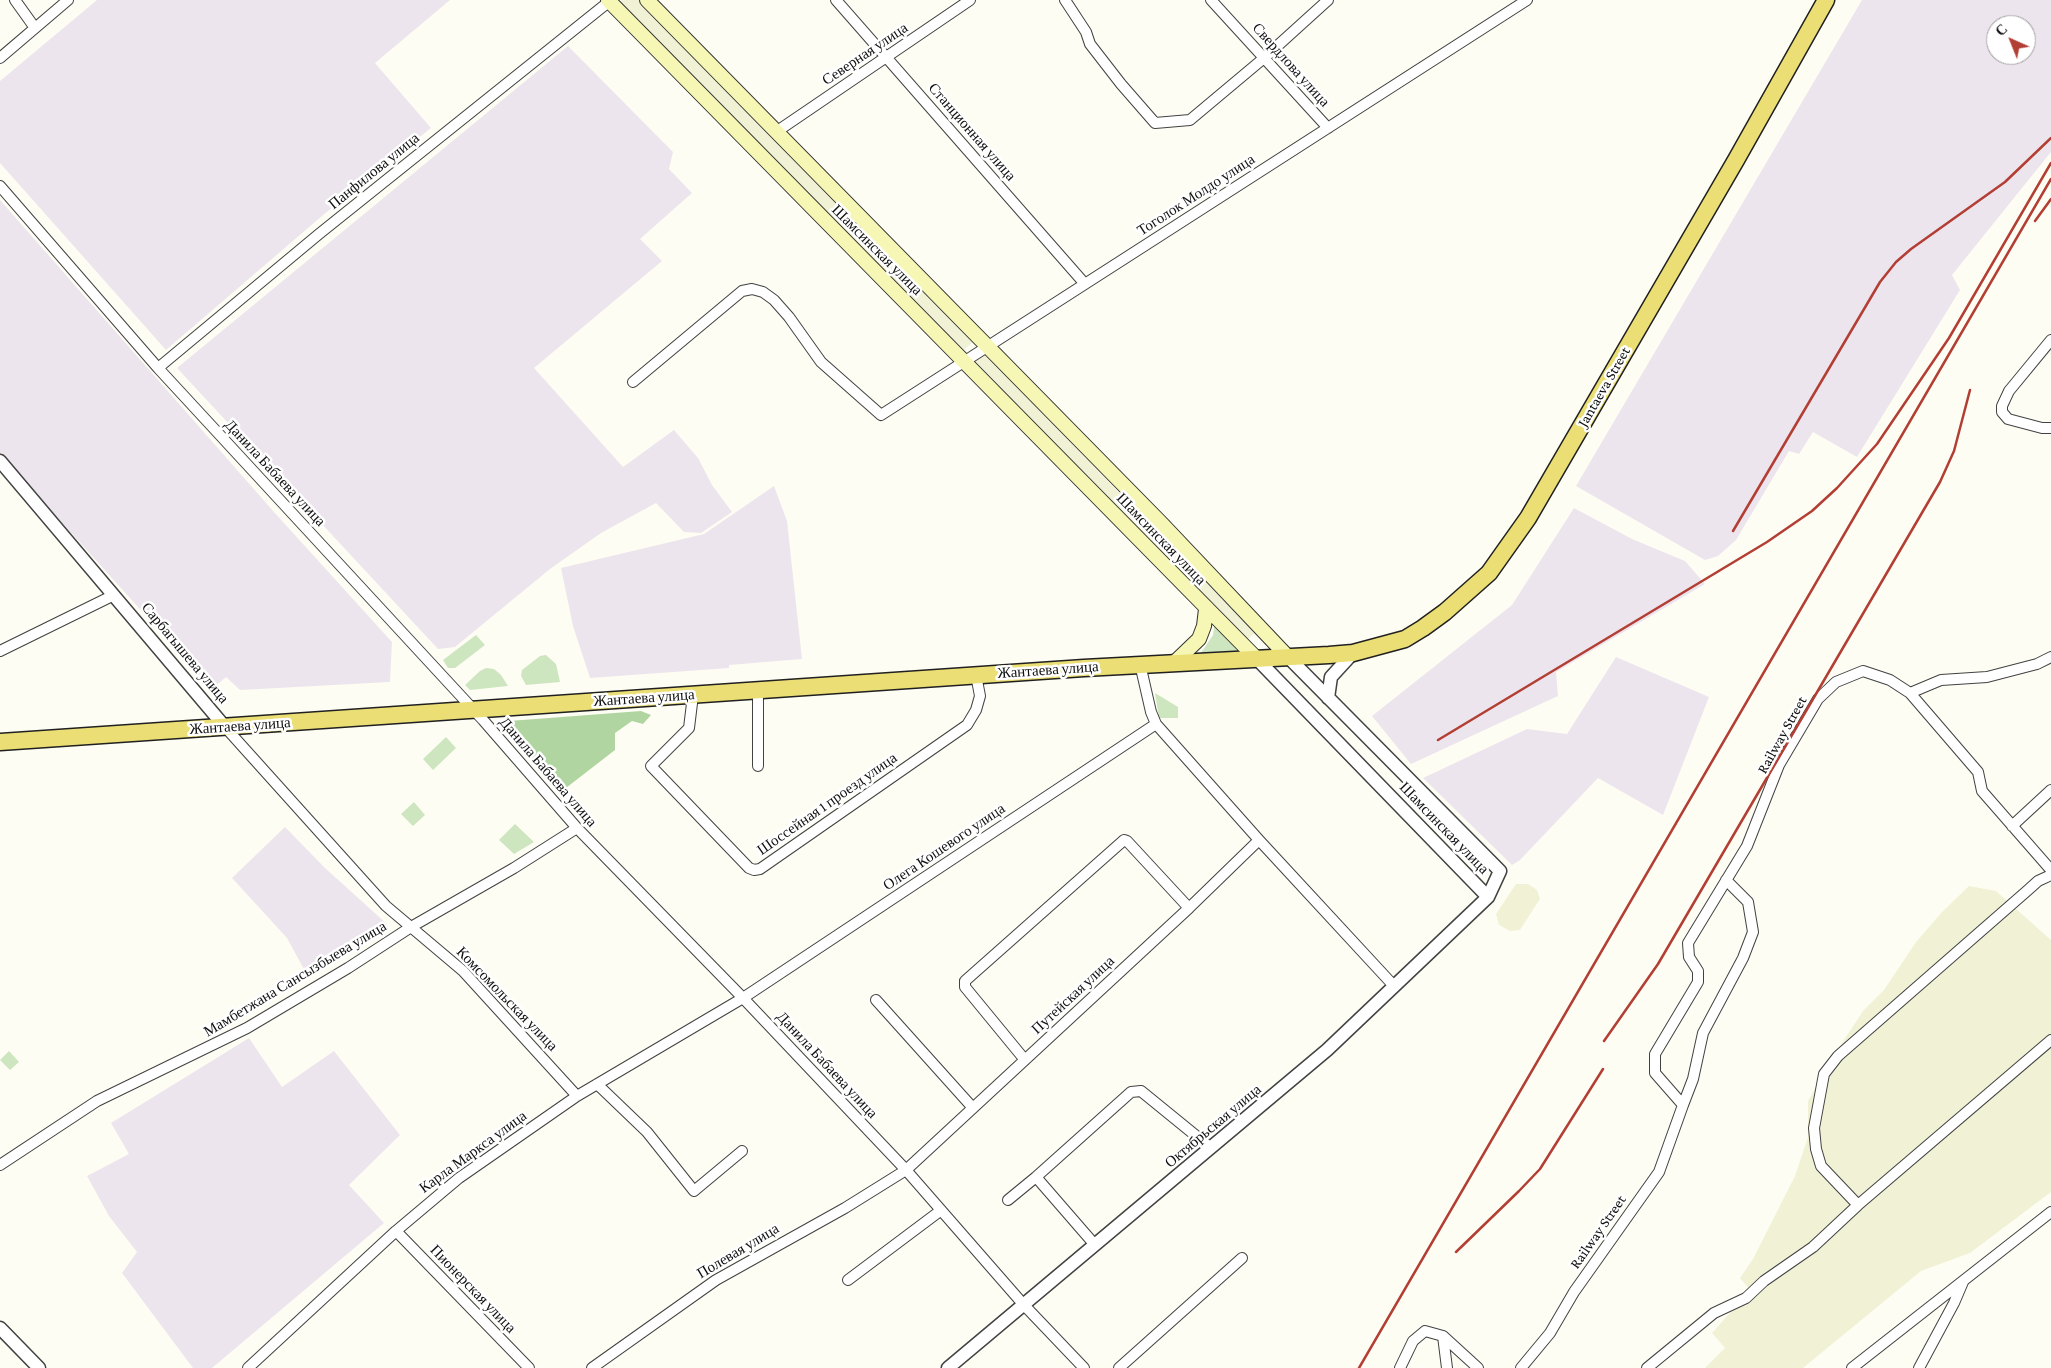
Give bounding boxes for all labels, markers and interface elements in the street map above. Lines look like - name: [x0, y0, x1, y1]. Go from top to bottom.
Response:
- north arrow: [1986, 15, 2036, 65]
- street label: Северная улица: [819, 19, 911, 89]
- street label: Свердлова улица: [1249, 19, 1333, 111]
- text: С: [1992, 21, 2010, 39]
- street label: Станционная улица: [924, 79, 1020, 185]
- street label: Панфилова улица: [325, 129, 423, 213]
- street label: Тоголок Молдо улица: [1134, 150, 1258, 240]
- street label: Шамсинская улица: [828, 201, 926, 299]
- street label: Jantaeva Street: [1574, 344, 1634, 430]
- street label: Данила Бабаева улица: [221, 416, 329, 530]
- street label: Шамсинская улица: [1112, 489, 1210, 589]
- street label: Сарбагышева улица: [138, 599, 232, 707]
- street label: Жантаева улица: [997, 657, 1099, 683]
- street label: Жантаева улица: [593, 685, 695, 711]
- street label: Railway Street: [1753, 693, 1811, 777]
- street label: Жантаева улица: [189, 713, 291, 739]
- street label: Данила Бабаева улица: [495, 713, 601, 831]
- street label: Шоссейная 1 проезд улица: [754, 749, 900, 859]
- street label: Шамсинская улица: [1395, 778, 1493, 878]
- street label: Олега Кошевого улица: [880, 800, 1008, 894]
- street label: Мамбетжана Сансызбыева улица: [200, 917, 390, 1041]
- street label: Комсомольская улица: [453, 943, 561, 1055]
- street label: Путейская улица: [1028, 952, 1118, 1038]
- street label: Данила Бабаева улица: [773, 1008, 881, 1122]
- street label: Октябрьская улица: [1161, 1080, 1265, 1172]
- street label: Карла Маркса улица: [416, 1107, 530, 1197]
- street label: Railway Street: [1566, 1192, 1630, 1272]
- street label: Полевая улица: [694, 1219, 782, 1283]
- street label: Пионерская улица: [426, 1241, 520, 1337]

